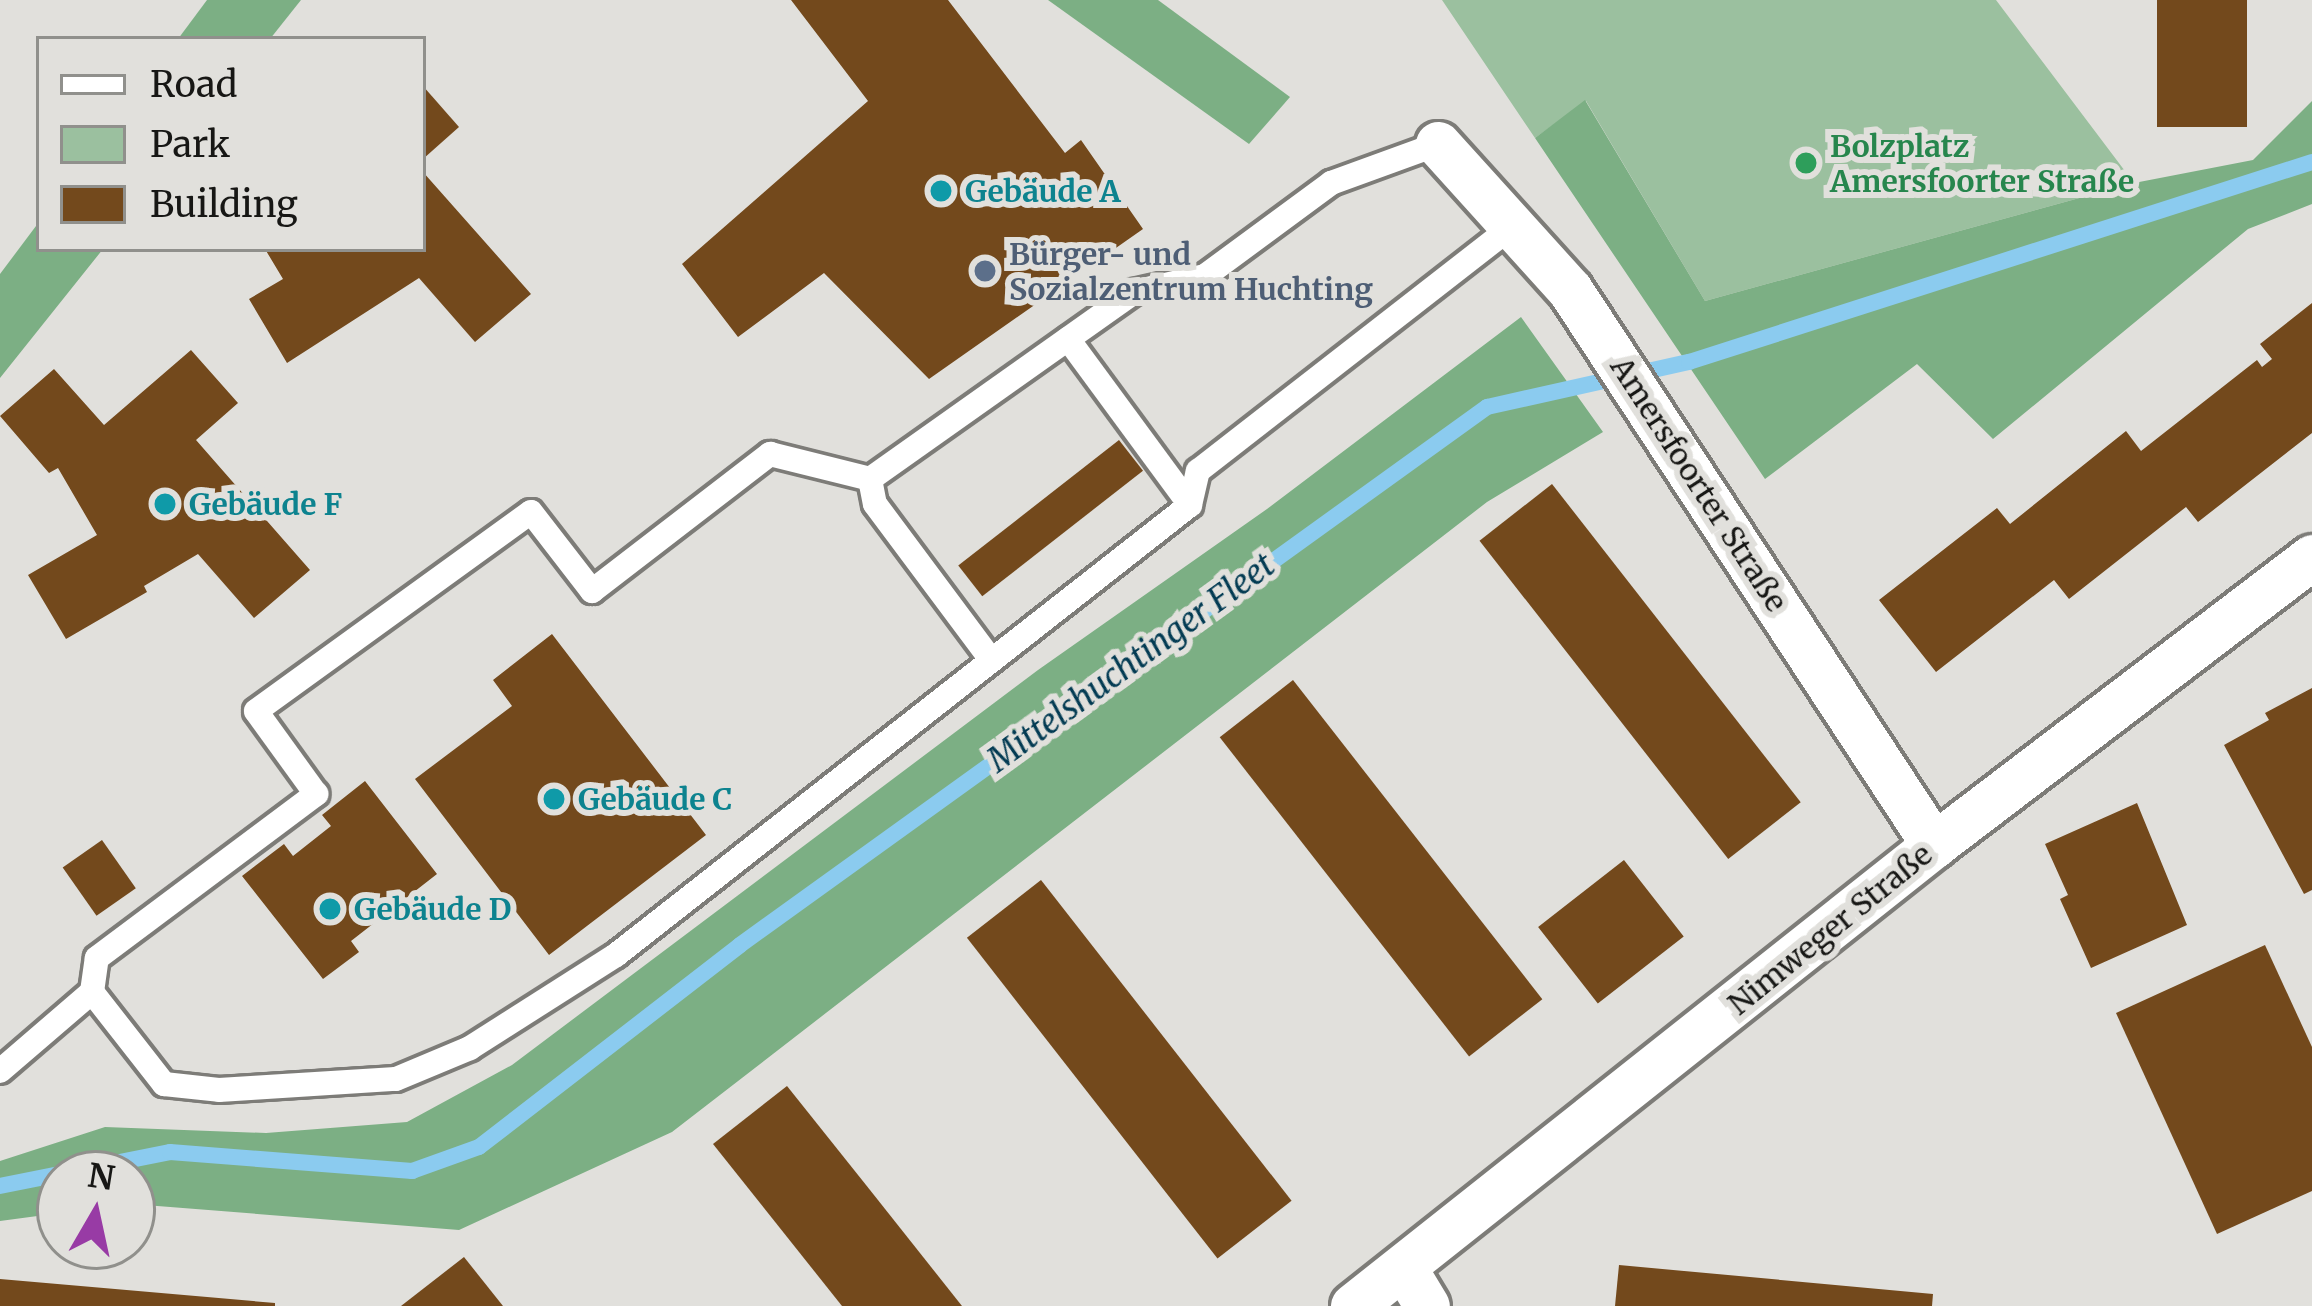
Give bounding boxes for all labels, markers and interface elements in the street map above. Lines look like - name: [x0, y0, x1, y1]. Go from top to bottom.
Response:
- legend: [36, 36, 426, 252]
- text: Road: [150, 62, 237, 107]
- text: Park: [150, 122, 230, 167]
- place label: Bolzplatz Amersfoorter Straße: [1830, 128, 2134, 198]
- marker: Bolzplatz Amersfoorter Straße: [1793, 150, 1819, 176]
- place label: Gebäude A: [965, 173, 1121, 209]
- marker: Gebäude A: [928, 178, 954, 204]
- text: Building: [150, 182, 298, 227]
- place label: Bürger- und Sozialzentrum Huchting: [1009, 236, 1373, 306]
- marker: Bürger- und Sozialzentrum Huchting: [972, 258, 998, 284]
- street label: Amersfoorter Straße: [1603, 350, 1795, 618]
- place label: Gebäude F: [189, 486, 342, 522]
- marker: Gebäude F: [152, 491, 178, 517]
- water label: Mittelshuchtinger Fleet: [980, 546, 1282, 780]
- place label: Gebäude C: [578, 781, 732, 817]
- marker: Gebäude C: [541, 786, 567, 812]
- street label: Nimweger Straße: [1721, 836, 1939, 1022]
- place label: Gebäude D: [354, 891, 511, 927]
- marker: Gebäude D: [317, 896, 343, 922]
- north arrow: [36, 1150, 156, 1270]
- text: N: [85, 1155, 117, 1199]

